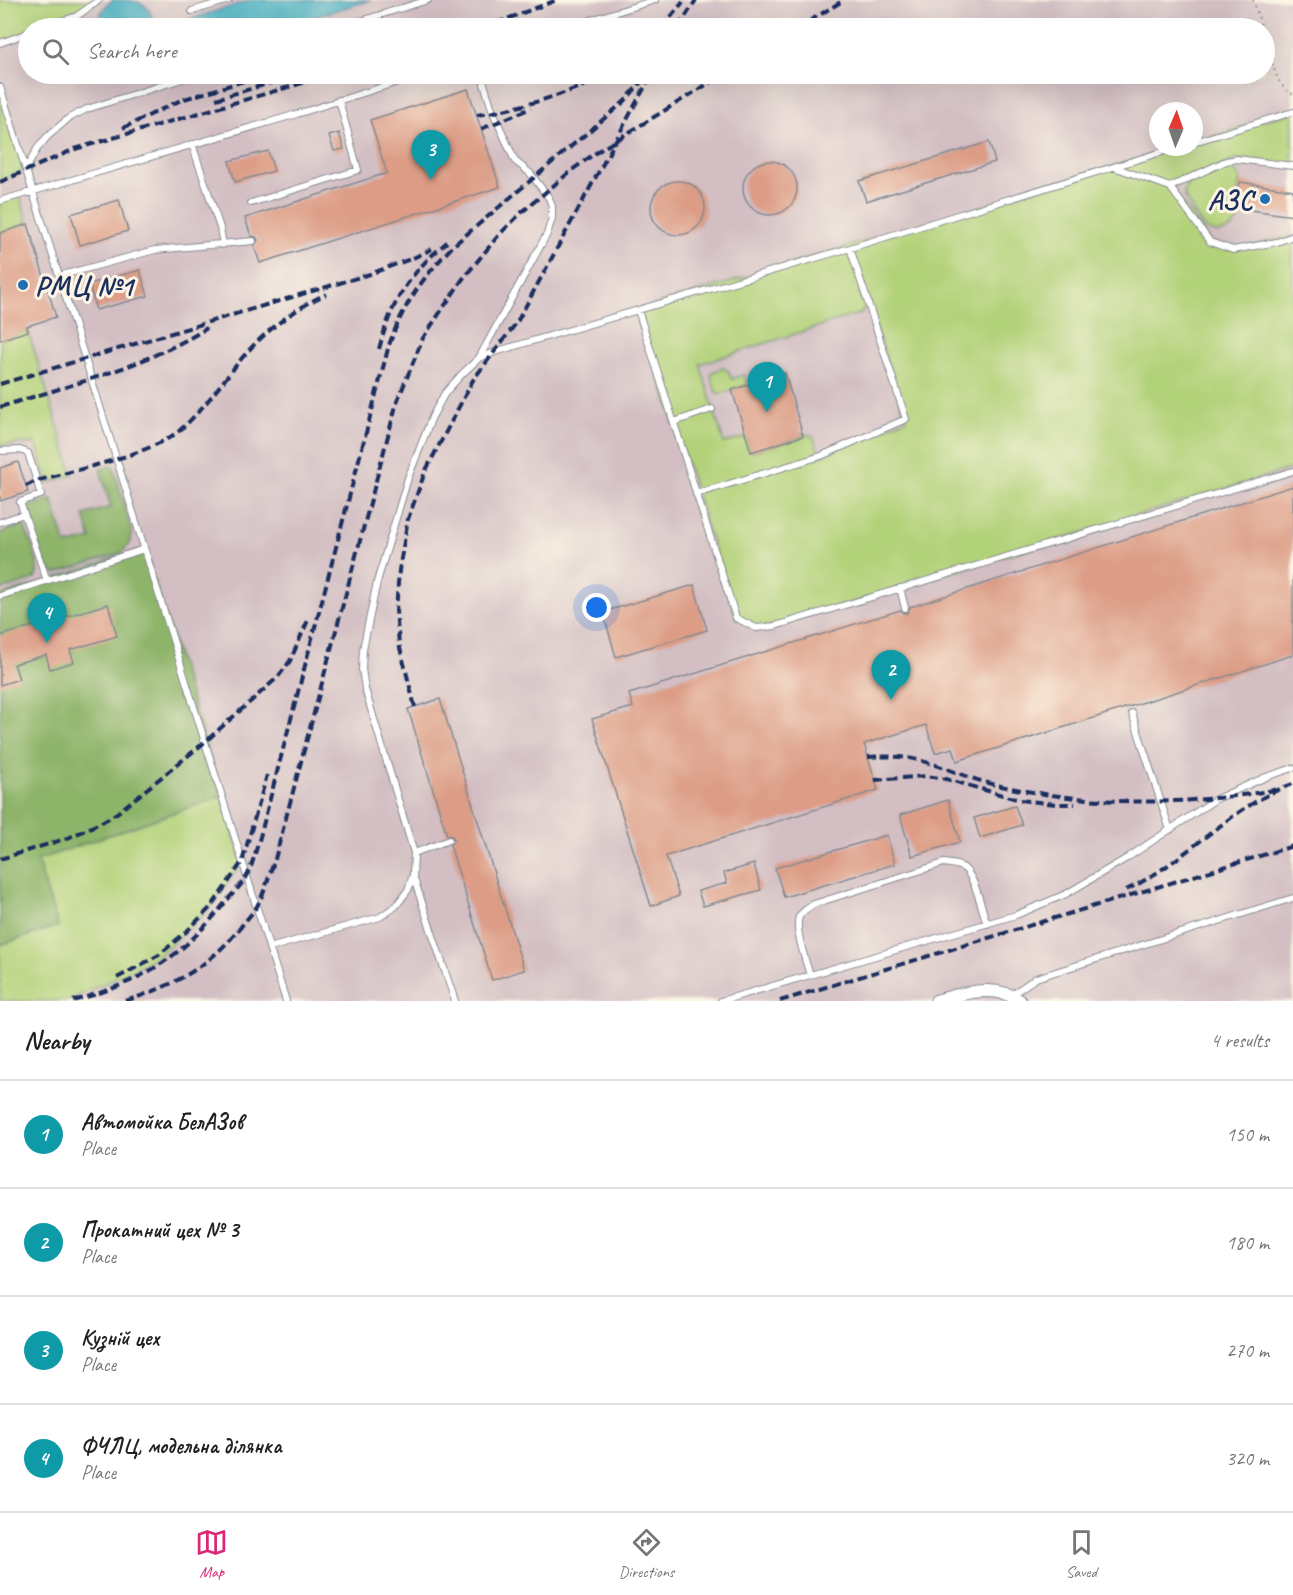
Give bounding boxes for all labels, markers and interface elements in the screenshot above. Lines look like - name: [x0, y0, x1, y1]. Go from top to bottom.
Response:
- search box: [18, 18, 1275, 84]
- icon: search: [39, 35, 72, 68]
- text: Search here: [87, 37, 177, 65]
- north arrow: [1149, 102, 1203, 156]
- pin: 3: [412, 130, 450, 180]
- place label: АЗС: [1208, 182, 1257, 217]
- marker: АЗС: [1258, 192, 1272, 206]
- place label: РМЦ №1: [35, 268, 136, 303]
- marker: РМЦ №1: [16, 278, 30, 292]
- pin: 1: [748, 362, 786, 412]
- your location: [582, 593, 611, 622]
- pin: 4: [28, 594, 66, 643]
- pin: 2: [872, 650, 910, 700]
- text: Nearby: [24, 1024, 89, 1057]
- text: 4 results: [1210, 1028, 1269, 1053]
- text: Автомойка БелАЗов: [81, 1108, 243, 1136]
- text: 1: [39, 1122, 48, 1147]
- text: 150 m: [1226, 1122, 1269, 1147]
- text: Place: [81, 1136, 116, 1161]
- text: Прокатний цех № 3: [81, 1216, 239, 1244]
- text: 2: [39, 1230, 48, 1255]
- text: 180 m: [1226, 1230, 1269, 1255]
- text: Place: [81, 1244, 116, 1269]
- text: Кузній цех: [81, 1324, 159, 1352]
- text: 3: [39, 1338, 48, 1363]
- text: 270 m: [1226, 1338, 1269, 1363]
- text: Place: [81, 1352, 116, 1377]
- text: ФЧЛЦ, модельна ділянка: [81, 1432, 282, 1460]
- text: 4: [39, 1446, 48, 1471]
- text: 320 m: [1226, 1446, 1269, 1471]
- text: Place: [81, 1460, 116, 1485]
- tab: Map: [195, 1526, 228, 1582]
- tab: Directions: [619, 1526, 674, 1582]
- tab: Saved: [1065, 1526, 1098, 1582]

